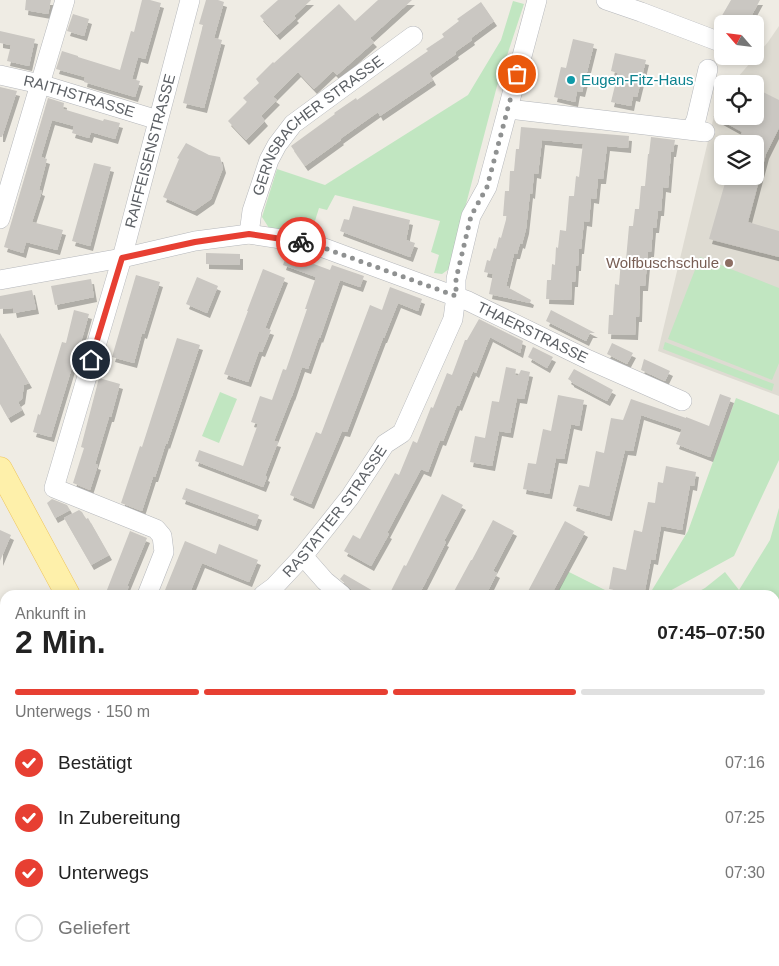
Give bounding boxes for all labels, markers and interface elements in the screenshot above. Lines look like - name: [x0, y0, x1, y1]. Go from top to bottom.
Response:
- north arrow: [714, 15, 764, 65]
- map controls: [714, 15, 764, 185]
- street label: GERNSBACHER STRASSE: [249, 52, 386, 198]
- pin: [496, 53, 538, 95]
- icon: bag: [503, 60, 531, 88]
- place label: Eugen-Fitz-Haus: [581, 71, 694, 88]
- street label: RAITHSTRASSE: [22, 72, 137, 120]
- street label: RAIFFEISENSTRASSE: [121, 72, 178, 230]
- marker: Eugen-Fitz-Haus: [565, 74, 577, 86]
- button: locate: [714, 75, 764, 125]
- button: layers: [714, 135, 764, 185]
- courier: [276, 217, 326, 267]
- icon: bike: [287, 228, 315, 256]
- place label: Wolfbuschschule: [606, 254, 719, 271]
- marker: Wolfbuschschule: [723, 257, 735, 269]
- street label: THAERSTRASSE: [475, 298, 591, 366]
- pin: [70, 339, 112, 381]
- icon: home: [77, 346, 105, 374]
- street label: RASTATTER STRASSE: [279, 442, 390, 580]
- text: Ankunft in: [15, 605, 86, 622]
- text: 07:45–07:50: [657, 622, 765, 643]
- text: 2 Min.: [15, 624, 106, 660]
- text: Unterwegs · 150 m: [15, 703, 150, 720]
- icon: check: [15, 749, 43, 777]
- text: Bestätigt: [58, 752, 132, 773]
- text: 07:16: [725, 754, 765, 771]
- icon: check: [15, 804, 43, 832]
- text: In Zubereitung: [58, 807, 181, 828]
- text: 07:25: [725, 809, 765, 826]
- icon: check: [15, 859, 43, 887]
- text: Unterwegs: [58, 862, 149, 883]
- text: 07:30: [725, 864, 765, 881]
- text: Geliefert: [58, 917, 130, 938]

